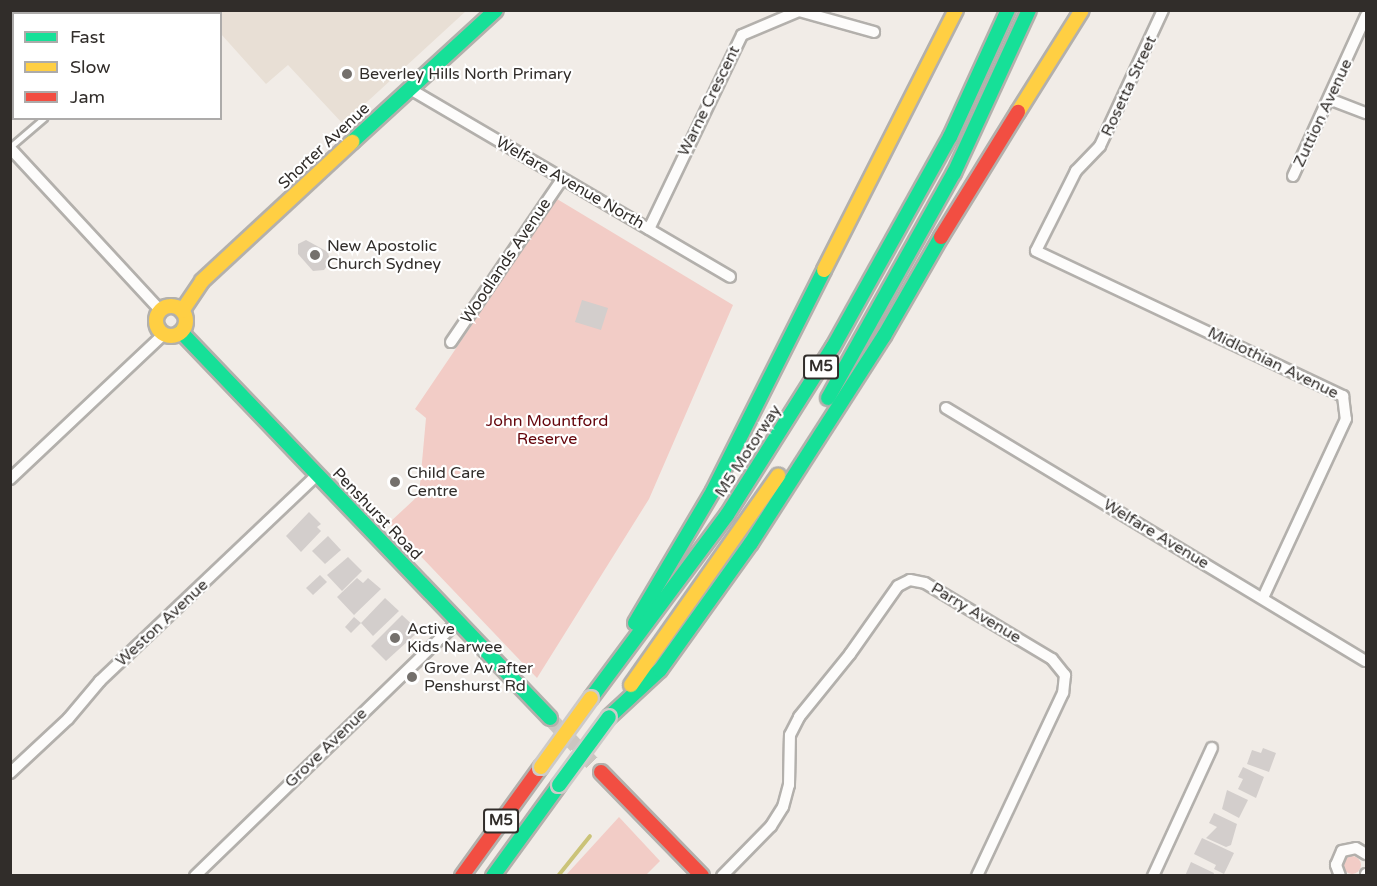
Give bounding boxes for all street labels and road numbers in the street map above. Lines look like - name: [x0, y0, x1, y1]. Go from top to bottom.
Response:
- street label: Rosetta Street: [1097, 33, 1161, 139]
- street label: Warne Crescent: [674, 43, 744, 159]
- street label: Zuttion Avenue: [1290, 56, 1356, 170]
- street label: Shorter Avenue: [274, 99, 374, 193]
- street label: Welfare Avenue North: [492, 133, 648, 233]
- street label: Woodlands Avenue: [457, 195, 555, 327]
- street label: Midlothian Avenue: [1205, 323, 1341, 403]
- road number: M5: [803, 355, 839, 379]
- street label: M5 Motorway: [711, 401, 785, 501]
- street label: Penshurst Road: [328, 464, 426, 564]
- street label: Welfare Avenue: [1100, 495, 1212, 573]
- street label: Weston Avenue: [112, 575, 212, 671]
- street label: Parry Avenue: [928, 579, 1024, 647]
- street label: Grove Avenue: [281, 704, 371, 792]
- road number: M5: [483, 809, 519, 833]

